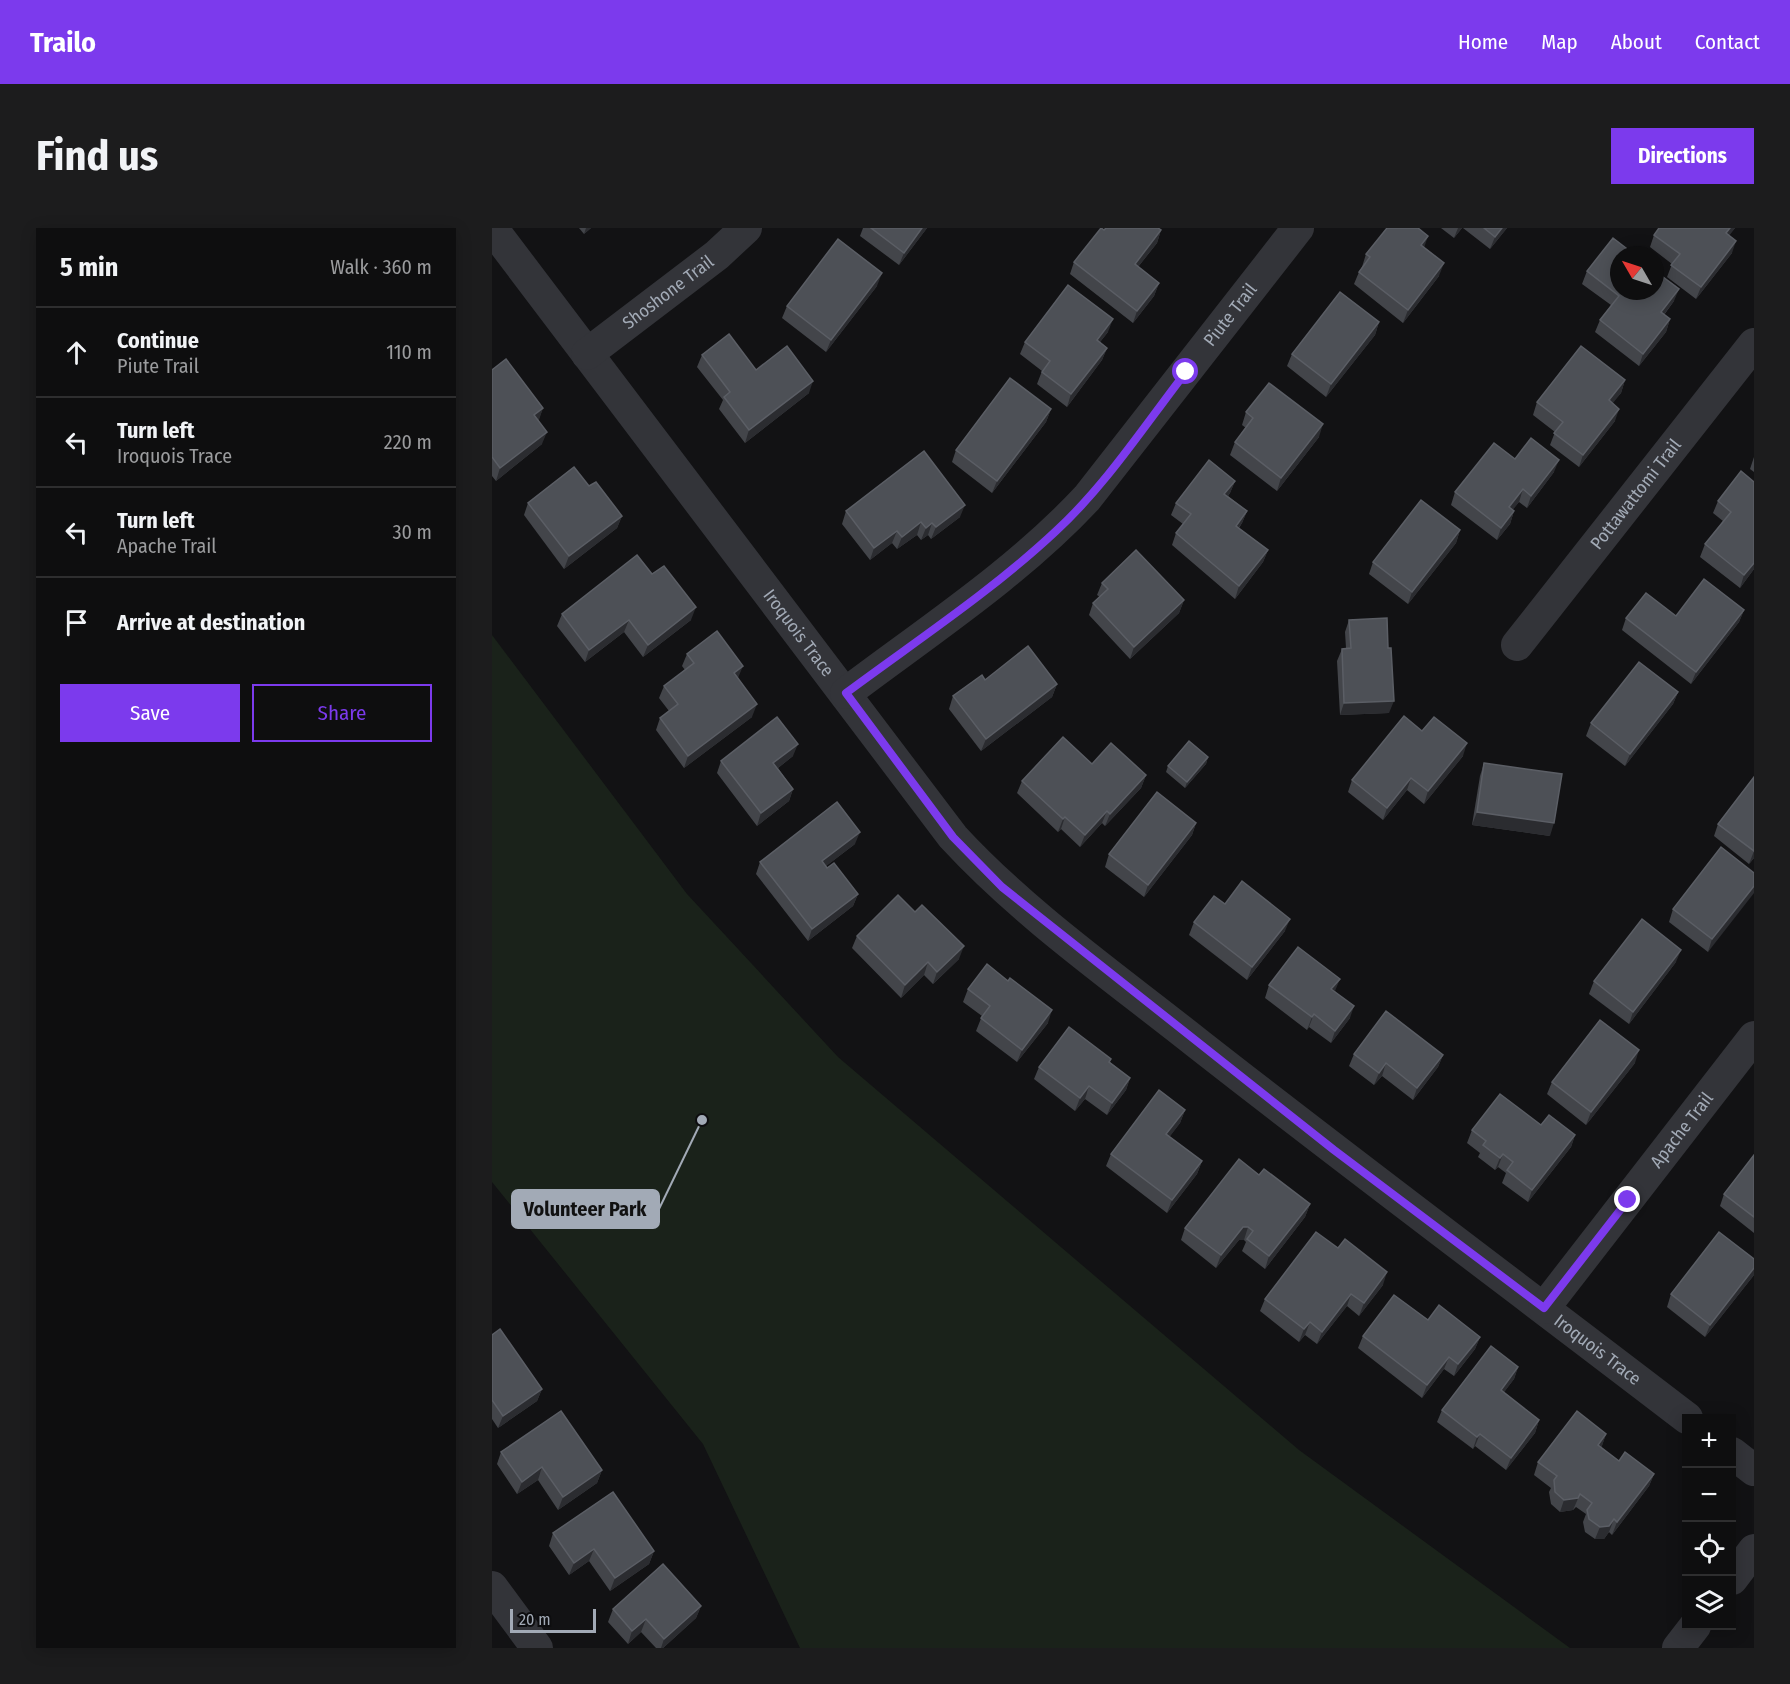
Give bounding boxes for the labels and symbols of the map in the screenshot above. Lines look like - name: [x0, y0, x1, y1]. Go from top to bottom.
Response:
- north arrow: [1610, 246, 1664, 300]
- street label: Shoshone Trail: [618, 250, 718, 334]
- street label: Piute Trail: [1199, 279, 1262, 351]
- route start: [1172, 358, 1198, 384]
- street label: Pottawattomi Trail: [1586, 434, 1686, 554]
- street label: Iroquois Trace: [759, 585, 839, 681]
- street label: Apache Trail: [1646, 1088, 1718, 1172]
- route end: [1614, 1186, 1640, 1212]
- callout: Volunteer Park: [512, 1190, 659, 1228]
- text: Volunteer Park: [523, 1197, 647, 1221]
- street label: Iroquois Trace: [1550, 1310, 1646, 1390]
- scale bar: [510, 1606, 596, 1634]

